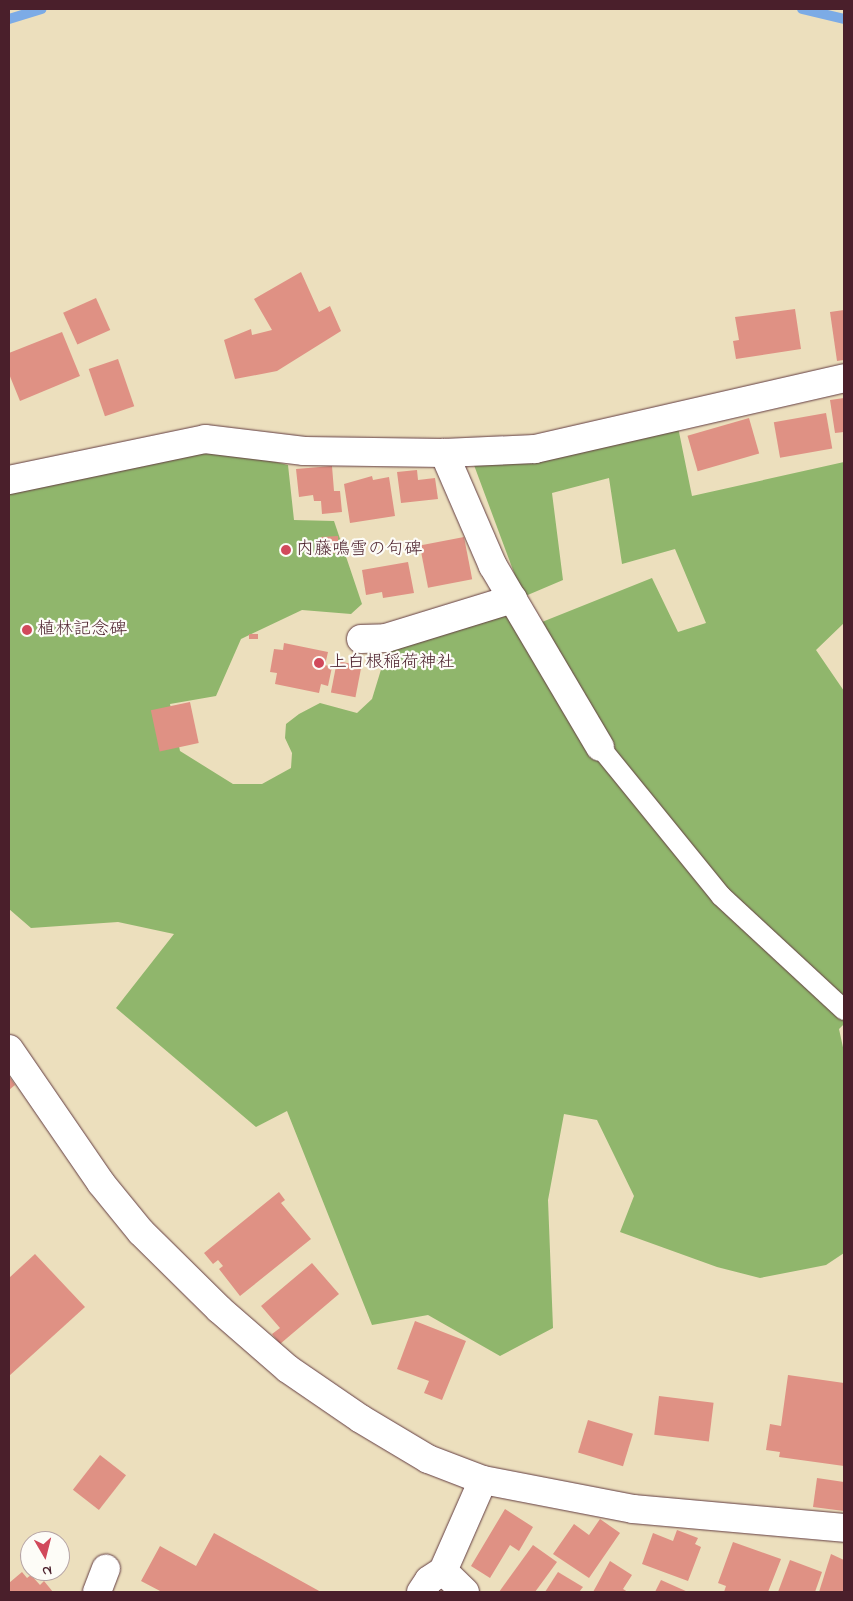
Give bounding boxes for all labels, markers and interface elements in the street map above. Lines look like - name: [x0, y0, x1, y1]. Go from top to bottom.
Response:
- place label: 内藤鳴雪の句碑: [296, 539, 422, 561]
- marker: 内藤鳴雪の句碑: [280, 544, 292, 556]
- place label: 植林記念碑: [37, 619, 127, 641]
- marker: 植林記念碑: [21, 624, 33, 636]
- place label: 上白根稲荷神社: [329, 652, 455, 674]
- marker: 上白根稲荷神社: [313, 657, 325, 669]
- north arrow: [20, 1531, 70, 1581]
- text: N: [41, 1559, 53, 1581]

